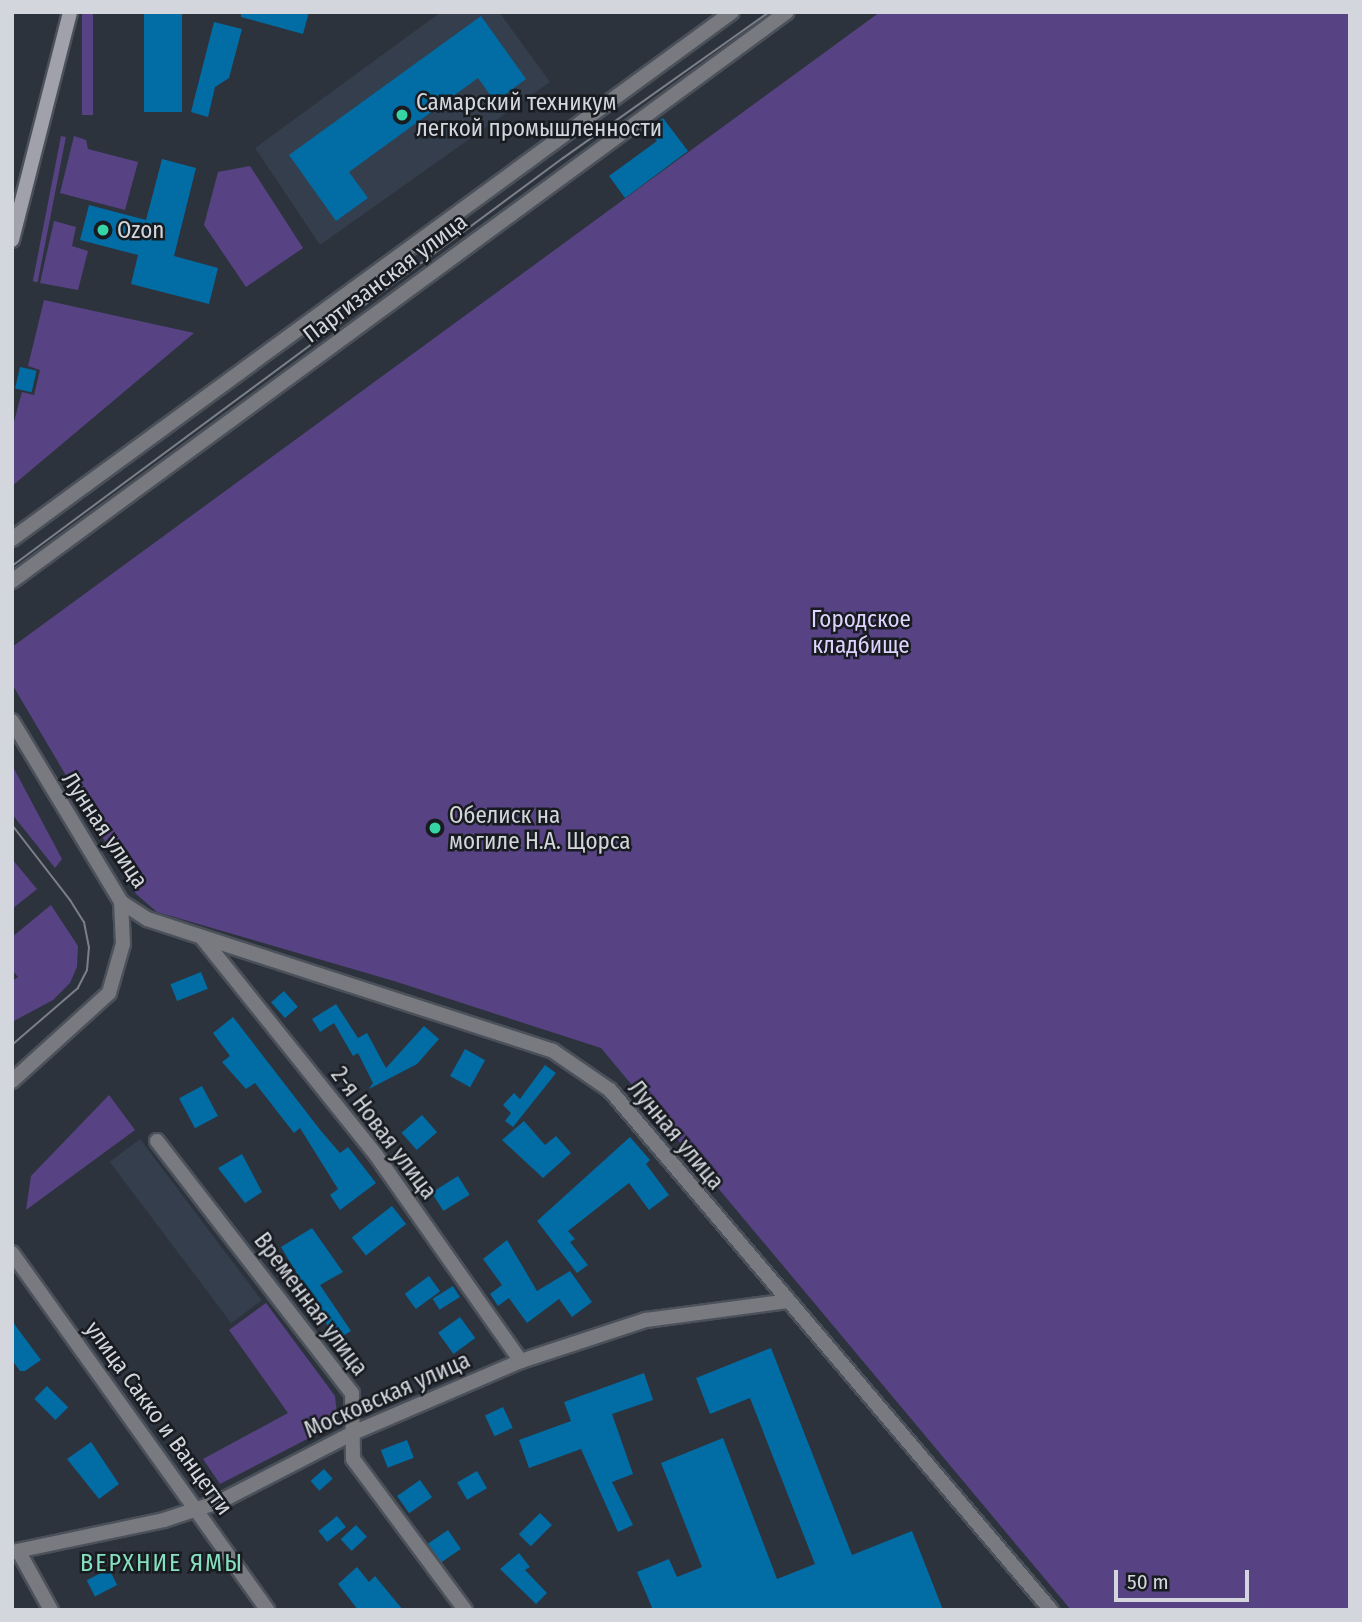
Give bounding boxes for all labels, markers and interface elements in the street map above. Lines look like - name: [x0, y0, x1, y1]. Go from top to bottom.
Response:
- place label: Самарский техникум легкой промышленности: [416, 88, 662, 142]
- marker: Самарский техникум легкой промышленности: [394, 107, 410, 123]
- street label: Партизанская улица: [298, 207, 472, 349]
- place label: Ozon: [117, 216, 164, 244]
- marker: Ozon: [95, 222, 111, 238]
- park label: Городское кладбище: [811, 605, 911, 659]
- street label: Лунная улица: [56, 767, 154, 893]
- place label: Обелиск на могиле Н.А. Щорса: [449, 801, 631, 855]
- marker: Обелиск на могиле Н.А. Щорса: [427, 820, 443, 836]
- street label: 2-я Новая улица: [325, 1062, 443, 1204]
- street label: Лунная улица: [622, 1075, 730, 1195]
- street label: Временная улица: [248, 1227, 374, 1381]
- street label: улица Сакко и Ванцетти: [80, 1316, 238, 1520]
- street label: Московская улица: [300, 1346, 474, 1444]
- district label: ВЕРХНИЕ ЯМЫ: [81, 1550, 243, 1578]
- scale bar: [1117, 1556, 1252, 1600]
- text: 50 m: [1127, 1569, 1169, 1595]

